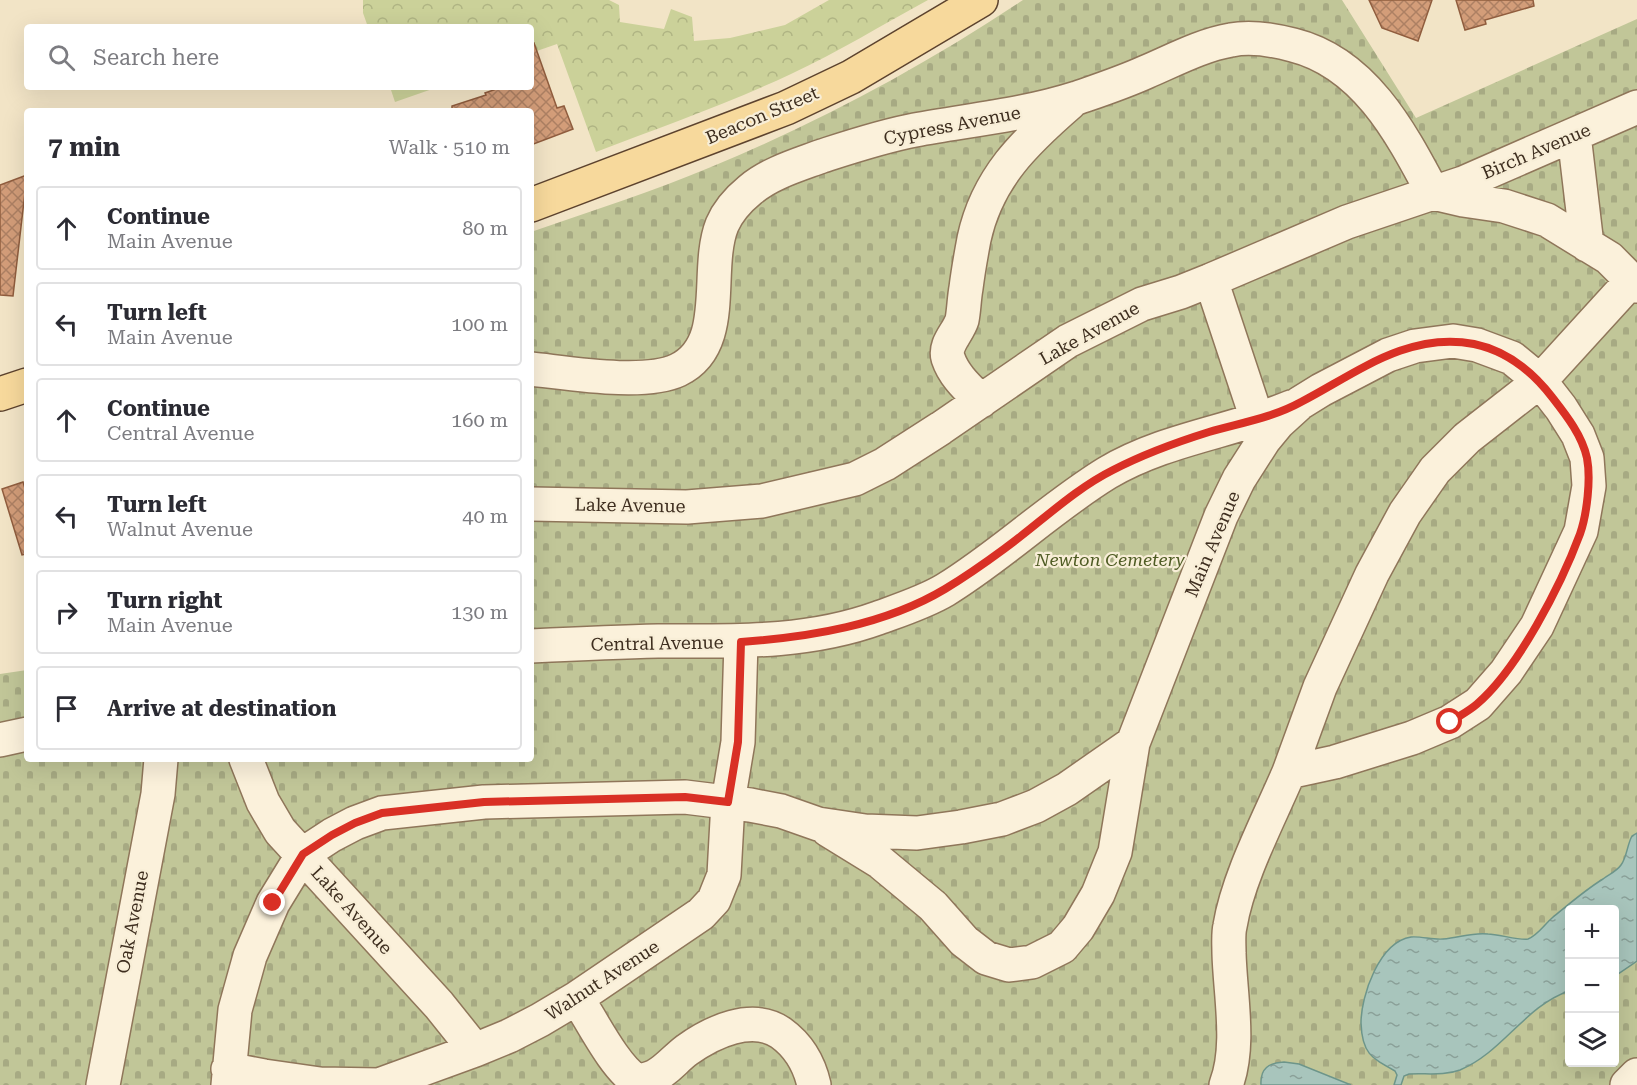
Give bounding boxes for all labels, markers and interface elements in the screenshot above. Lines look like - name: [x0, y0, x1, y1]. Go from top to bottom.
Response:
- search box: [24, 24, 534, 90]
- icon: search: [45, 41, 78, 74]
- text: Search here: [93, 45, 219, 70]
- street label: Beacon Street: [702, 82, 822, 148]
- street label: Cypress Avenue: [882, 101, 1022, 149]
- street label: Birch Avenue: [1479, 119, 1593, 183]
- text: 7 min: [48, 132, 120, 162]
- text: Walk · 510 m: [389, 135, 510, 159]
- text: Continue: [107, 204, 210, 229]
- icon: ahead: [50, 212, 83, 245]
- text: 80 m: [462, 216, 508, 240]
- text: Main Avenue: [107, 229, 233, 253]
- street label: Lake Avenue: [1035, 297, 1143, 369]
- text: Turn left: [107, 300, 207, 325]
- icon: left: [50, 308, 83, 341]
- text: 100 m: [451, 312, 508, 336]
- text: Main Avenue: [107, 325, 233, 349]
- text: Continue: [107, 396, 210, 421]
- icon: ahead: [50, 404, 83, 437]
- text: 160 m: [451, 408, 508, 432]
- text: Central Avenue: [107, 421, 255, 445]
- street label: Main Avenue: [1180, 488, 1244, 600]
- text: Turn left: [107, 492, 207, 517]
- street label: Lake Avenue: [574, 494, 686, 516]
- icon: left: [50, 500, 83, 533]
- text: 40 m: [462, 504, 508, 528]
- text: Walnut Avenue: [107, 517, 253, 541]
- park label: Newton Cemetery: [1034, 549, 1186, 570]
- text: Turn right: [107, 588, 222, 613]
- icon: right: [50, 596, 83, 629]
- text: 130 m: [451, 600, 508, 624]
- text: Main Avenue: [107, 613, 233, 637]
- street label: Central Avenue: [590, 631, 724, 655]
- icon: arrive: [50, 692, 83, 725]
- text: Arrive at destination: [107, 696, 336, 721]
- route start: [1436, 708, 1462, 734]
- street label: Lake Avenue: [307, 862, 397, 958]
- street label: Oak Avenue: [112, 869, 152, 975]
- route end: [259, 889, 285, 915]
- map controls: [1565, 905, 1619, 1067]
- button: +: [1565, 905, 1619, 959]
- street label: Walnut Avenue: [541, 935, 663, 1025]
- button: −: [1565, 959, 1619, 1013]
- button: layers: [1565, 1013, 1619, 1067]

